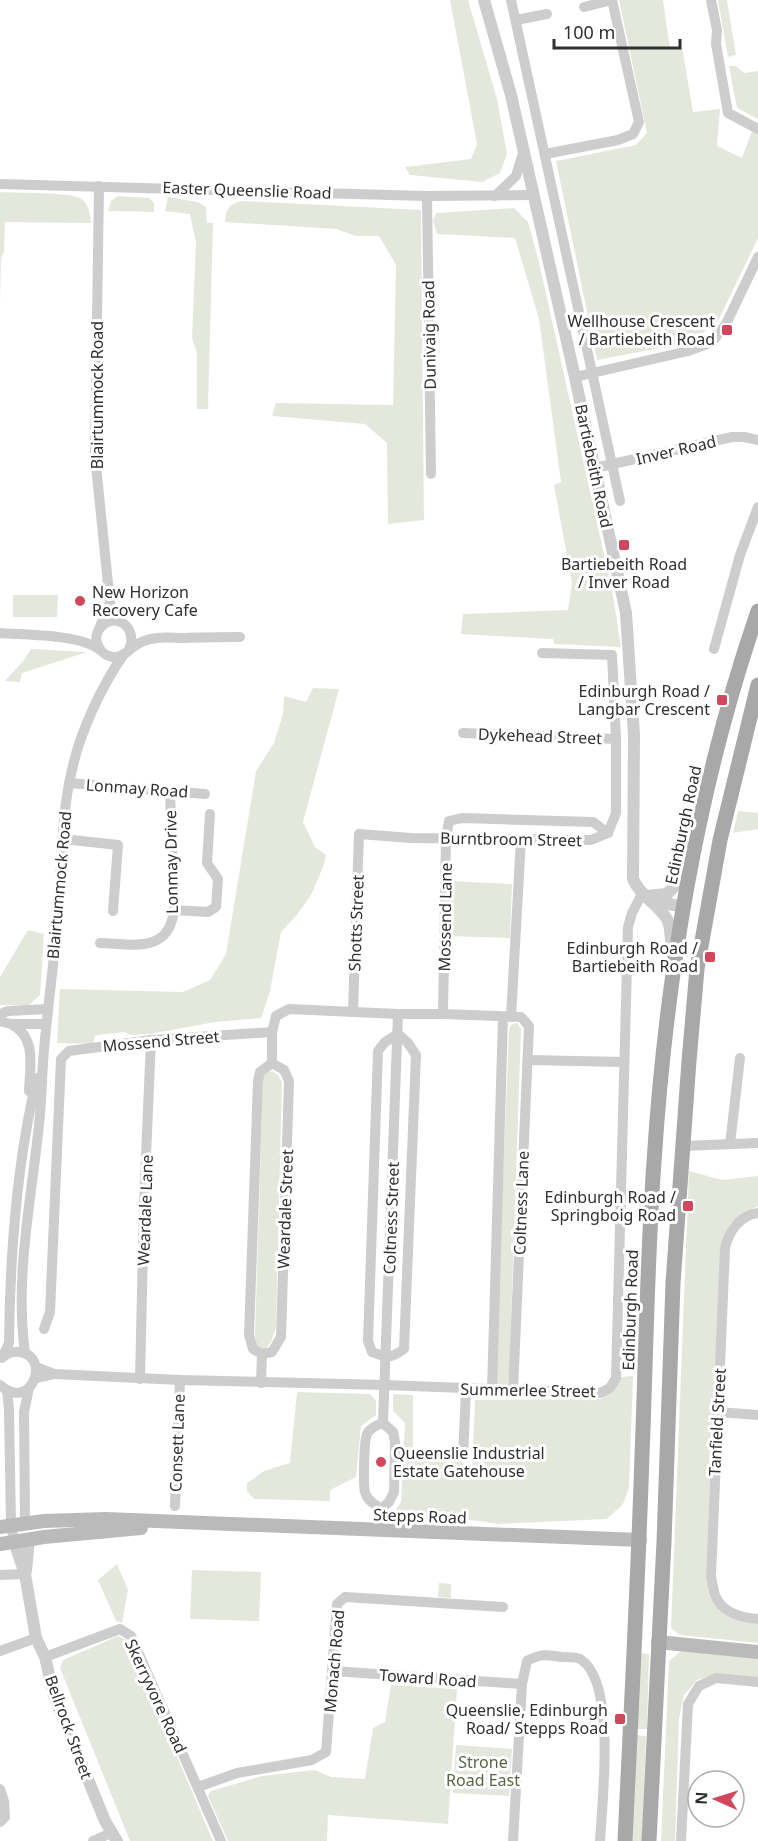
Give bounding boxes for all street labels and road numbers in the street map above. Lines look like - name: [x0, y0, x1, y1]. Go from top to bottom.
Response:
- street label: Easter Queenslie Road: [162, 176, 332, 204]
- street label: Dunivaig Road: [417, 280, 441, 390]
- street label: Blairtummock Road: [86, 321, 108, 469]
- street label: Bartiebeith Road: [570, 402, 618, 530]
- street label: Inver Road: [634, 430, 718, 470]
- street label: Dykehead Street: [478, 723, 603, 749]
- street label: Edinburgh Road: [660, 763, 706, 887]
- street label: Lonmay Road: [85, 773, 189, 803]
- street label: Blairtummock Road: [42, 810, 76, 960]
- street label: Lonmay Drive: [159, 810, 183, 914]
- street label: Burntbroom Street: [440, 827, 582, 851]
- street label: Mossend Lane: [433, 862, 457, 972]
- street label: Shotts Street: [343, 874, 369, 972]
- street label: Mossend Street: [102, 1025, 221, 1057]
- street label: Weardale Street: [272, 1149, 298, 1269]
- street label: Coltness Lane: [508, 1150, 534, 1256]
- street label: Weardale Lane: [132, 1154, 158, 1266]
- street label: Coltness Street: [378, 1161, 404, 1275]
- street label: Edinburgh Road: [617, 1249, 643, 1371]
- street label: Tanfield Street: [703, 1367, 731, 1476]
- street label: Summerlee Street: [460, 1378, 596, 1402]
- street label: Consett Lane: [164, 1393, 190, 1493]
- street label: Stepps Road: [373, 1503, 467, 1529]
- street label: Monach Road: [319, 1609, 349, 1713]
- street label: Skerryvore Road: [120, 1635, 192, 1757]
- street label: Toward Road: [379, 1664, 477, 1692]
- street label: Bellrock Street: [40, 1672, 98, 1782]

